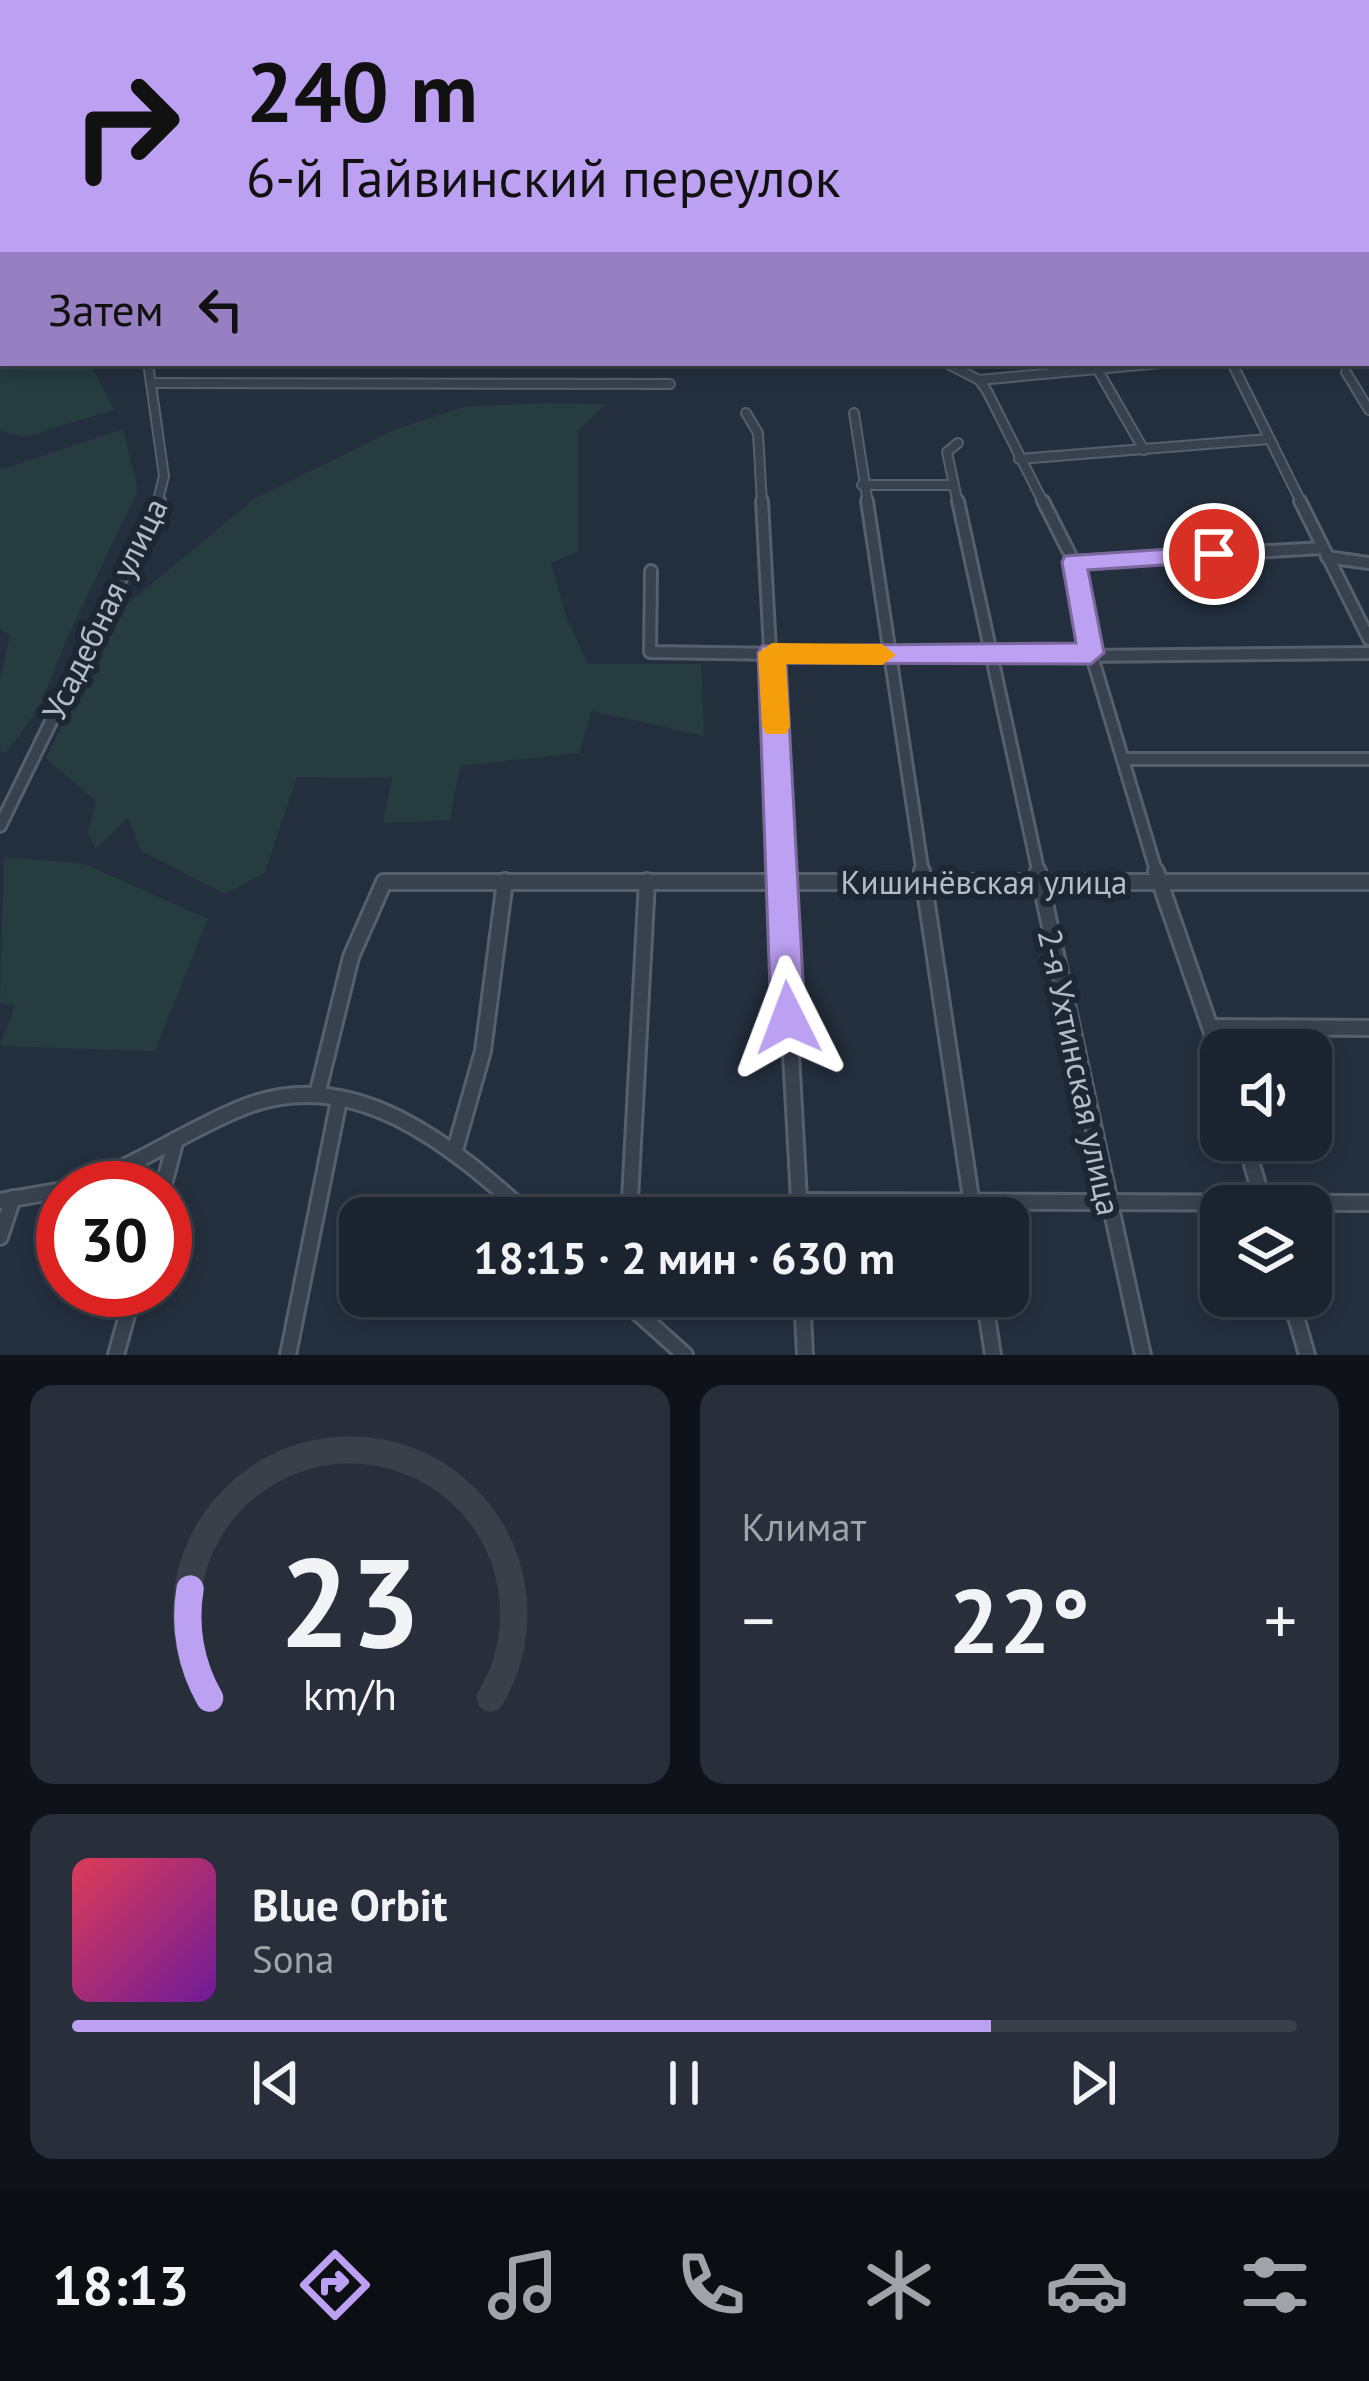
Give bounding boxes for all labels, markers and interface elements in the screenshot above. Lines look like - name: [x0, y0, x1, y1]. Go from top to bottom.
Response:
- text: 240 m: [246, 36, 478, 145]
- icon: right: [48, 48, 204, 204]
- text: 6-й Гайвинский переулок: [246, 142, 841, 212]
- icon: left: [188, 276, 254, 342]
- text: Затем: [48, 280, 164, 338]
- street label: Усадебная улица: [32, 491, 176, 727]
- pin: [1163, 503, 1265, 605]
- icon: arrive: [1181, 521, 1247, 587]
- street label: Кишинёвская улица: [840, 860, 1128, 903]
- street label: 2-я Ухтинская улица: [1029, 925, 1131, 1219]
- position arrow: [725, 955, 851, 1081]
- map controls: [1200, 1029, 1332, 1317]
- button: sound: [1200, 1029, 1332, 1161]
- speed limit sign: 30: [36, 1161, 192, 1317]
- button: layers: [1200, 1185, 1332, 1317]
- text: 18:15 · 2 мин · 630 m: [473, 1228, 895, 1286]
- text: Климат: [742, 1501, 866, 1552]
- text: 23: [279, 1520, 421, 1681]
- text: 22°: [949, 1561, 1090, 1678]
- text: −: [742, 1577, 775, 1662]
- text: +: [1264, 1577, 1297, 1662]
- text: km/h: [303, 1665, 397, 1721]
- text: Blue Orbit: [252, 1875, 448, 1933]
- text: Sona: [252, 1933, 334, 1984]
- icon: previous: [243, 2050, 309, 2116]
- icon: pause: [651, 2050, 717, 2116]
- icon: next: [1060, 2050, 1126, 2116]
- icon: directions: [293, 2243, 377, 2327]
- icon: music: [481, 2243, 565, 2327]
- icon: phone: [669, 2243, 753, 2327]
- icon: climate: [857, 2243, 941, 2327]
- icon: car: [1045, 2243, 1129, 2327]
- icon: filters: [1233, 2243, 1317, 2327]
- text: 18:13: [52, 2250, 189, 2320]

